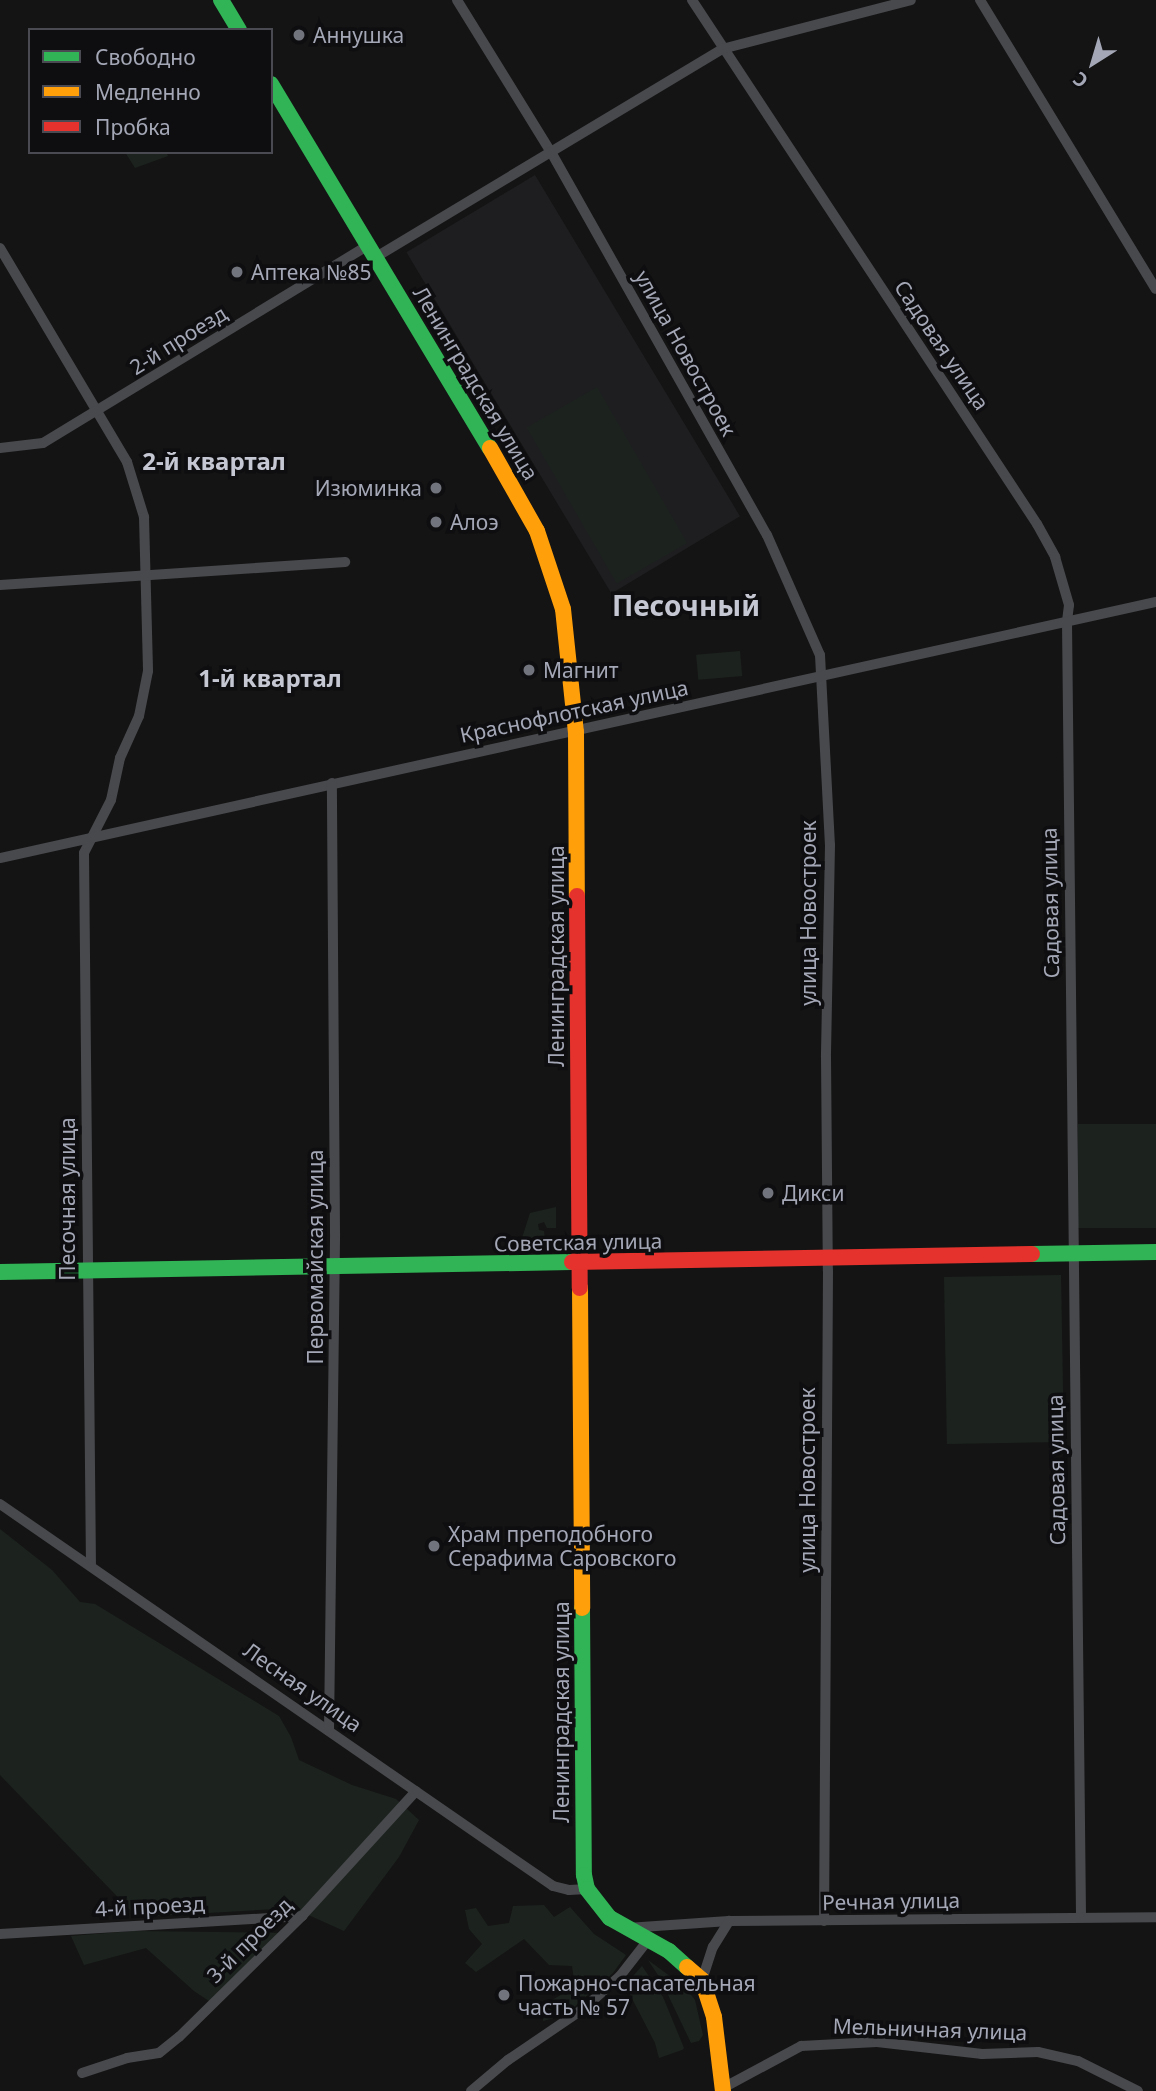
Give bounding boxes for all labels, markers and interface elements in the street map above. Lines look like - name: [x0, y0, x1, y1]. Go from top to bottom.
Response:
- place label: Аннушка: [313, 22, 404, 48]
- marker: Аннушка: [291, 27, 307, 43]
- legend: [28, 28, 273, 154]
- north arrow: [1058, 28, 1128, 98]
- text: Свободно: [95, 43, 196, 71]
- text: С: [1068, 66, 1093, 94]
- text: Медленно: [95, 78, 201, 106]
- text: Пробка: [95, 113, 171, 141]
- place label: Аптека №85: [251, 259, 372, 285]
- marker: Аптека №85: [229, 264, 245, 280]
- street label: улица Новостроек: [630, 266, 742, 440]
- street label: Садовая улица: [889, 275, 995, 415]
- street label: Ленинградская улица: [408, 282, 544, 484]
- street label: 2-й проезд: [125, 300, 231, 380]
- district label: 2-й квартал: [142, 447, 286, 475]
- place label: Изюминка: [315, 475, 422, 501]
- marker: Изюминка: [428, 480, 444, 496]
- place label: Алоэ: [450, 509, 499, 535]
- marker: Алоэ: [428, 514, 444, 530]
- district label: Песочный: [612, 588, 760, 622]
- place label: Магнит: [543, 657, 619, 683]
- marker: Магнит: [521, 662, 537, 678]
- district label: 1-й квартал: [198, 664, 342, 692]
- street label: Краснофлотская улица: [458, 674, 690, 748]
- street label: улица Новостроек: [795, 820, 821, 1006]
- street label: Садовая улица: [1036, 827, 1064, 979]
- street label: Ленинградская улица: [543, 845, 569, 1067]
- street label: Песочная улица: [54, 1117, 80, 1281]
- street label: Первомайская улица: [302, 1150, 328, 1364]
- place label: Дикси: [782, 1180, 844, 1206]
- marker: Дикси: [760, 1185, 776, 1201]
- street label: Советская улица: [494, 1228, 662, 1256]
- street label: улица Новостроек: [794, 1387, 820, 1573]
- street label: Садовая улица: [1042, 1394, 1070, 1546]
- place label: Храм преподобного Серафима Саровского: [448, 1521, 676, 1571]
- marker: Храм преподобного Серафима Саровского: [426, 1538, 442, 1554]
- street label: Ленинградская улица: [548, 1601, 574, 1823]
- street label: Лесная улица: [239, 1637, 367, 1737]
- street label: Речная улица: [822, 1887, 960, 1915]
- street label: 4-й проезд: [95, 1891, 205, 1921]
- street label: 3-й проезд: [201, 1892, 297, 1988]
- place label: Пожарно-спасательная часть № 57: [518, 1970, 756, 2020]
- marker: Пожарно-спасательная часть № 57: [496, 1987, 512, 2003]
- street label: Мельничная улица: [832, 2013, 1028, 2045]

